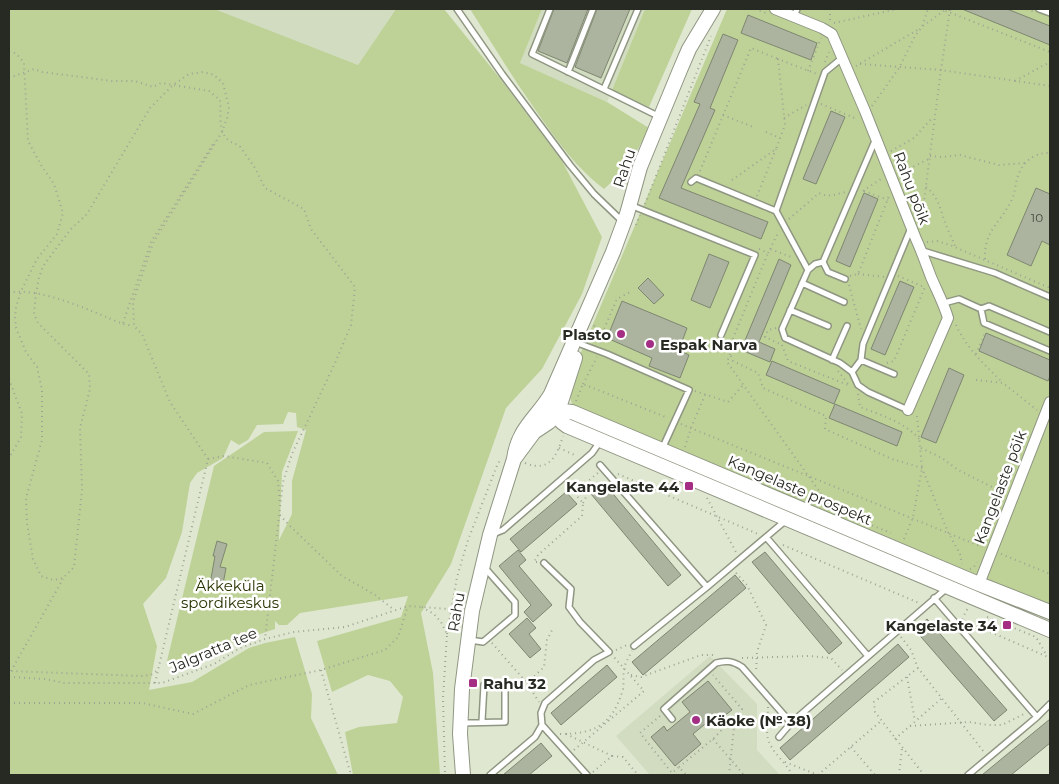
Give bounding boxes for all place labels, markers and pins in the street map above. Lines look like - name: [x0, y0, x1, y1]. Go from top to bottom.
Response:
- place label: Plasto: [562, 325, 611, 344]
- marker: Plasto: [615, 328, 627, 340]
- place label: Espak Narva: [660, 335, 757, 354]
- marker: Espak Narva: [644, 338, 656, 350]
- place label: Kangelaste 44: [566, 477, 680, 496]
- marker: Kangelaste 44: [683, 480, 695, 492]
- place label: Kangelaste 34: [885, 616, 998, 635]
- marker: Kangelaste 34: [1001, 619, 1013, 631]
- place label: Rahu 32: [483, 674, 546, 693]
- marker: Rahu 32: [467, 677, 479, 689]
- place label: Käoke (№ 38): [706, 711, 811, 730]
- marker: Käoke (№ 38): [690, 714, 702, 726]

